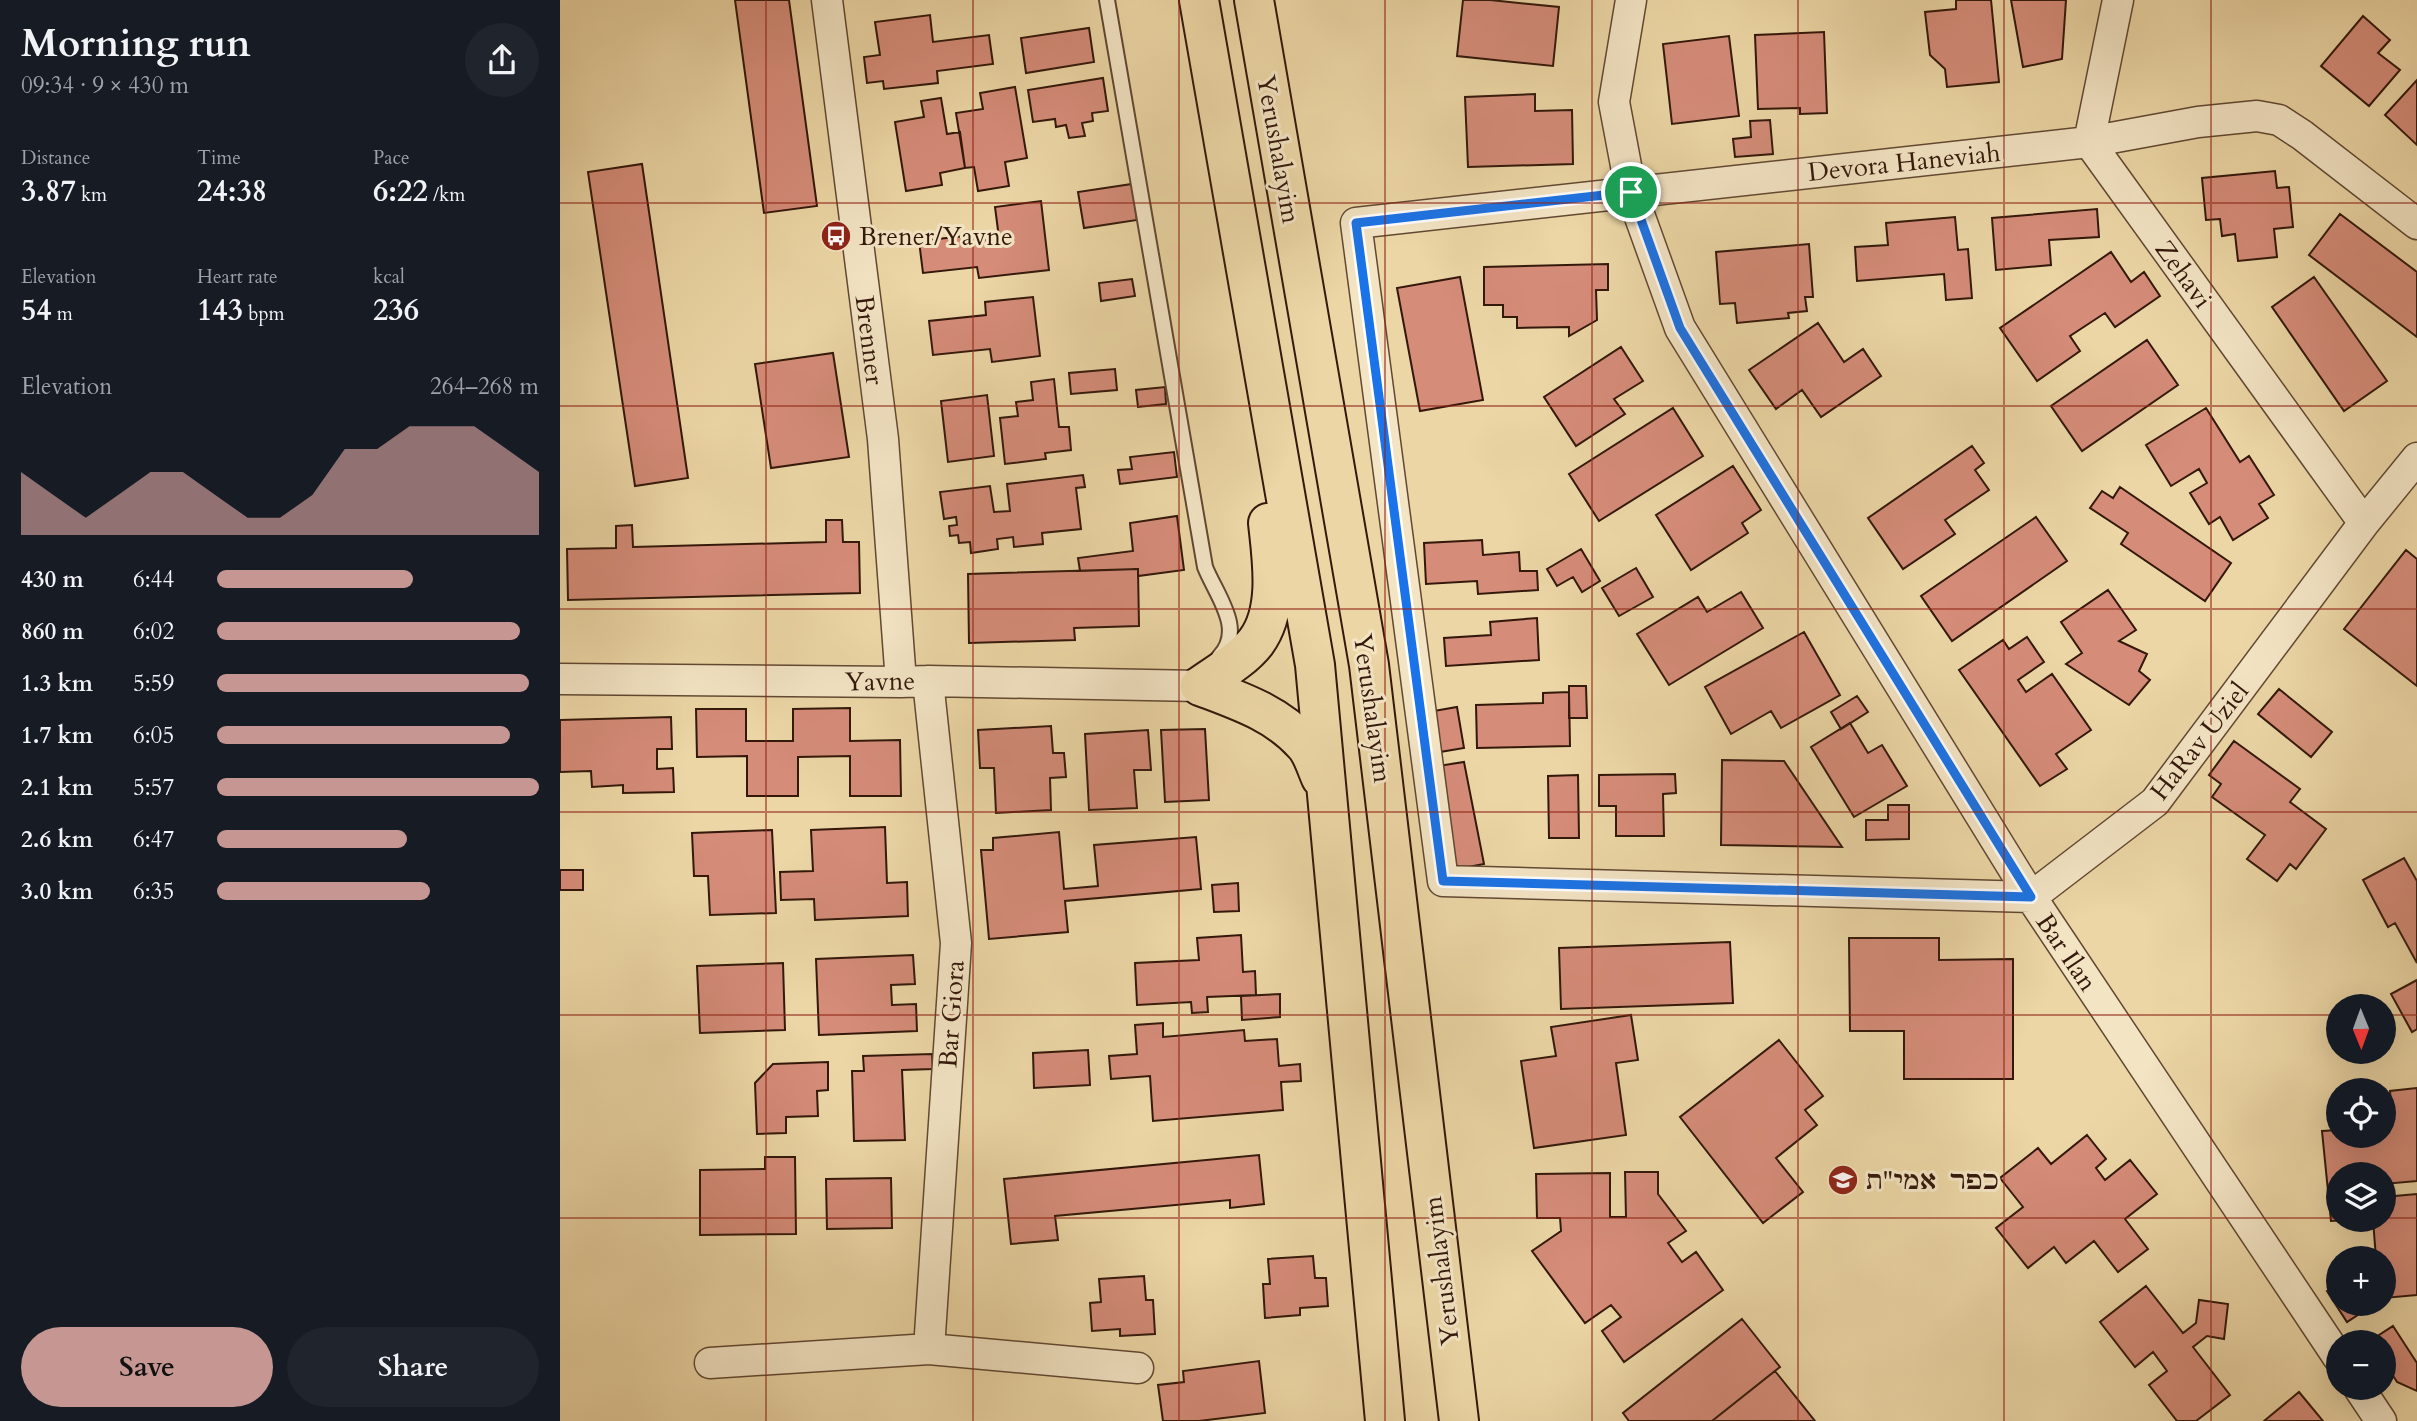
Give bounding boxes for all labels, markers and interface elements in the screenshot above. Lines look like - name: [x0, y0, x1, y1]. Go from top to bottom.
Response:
- text: Morning run: [21, 18, 251, 70]
- button: share: [465, 23, 539, 97]
- text: 09:34 · 9 × 430 m: [21, 70, 189, 101]
- street label: Yerushalayim: [1248, 72, 1309, 226]
- street label: Devora Haneviah: [1806, 135, 2002, 190]
- text: Distance: [21, 145, 90, 171]
- text: Time: [197, 145, 241, 171]
- text: Pace: [373, 145, 410, 171]
- pin: [1601, 162, 1661, 222]
- text: 3.87: [21, 171, 76, 212]
- text: 24:38: [197, 171, 267, 212]
- text: 6:22: [373, 171, 428, 212]
- icon: arrive: [1612, 173, 1650, 211]
- text: km: [76, 182, 107, 208]
- text: /km: [428, 182, 465, 208]
- bus stop icon: Brener/Yavne: [819, 219, 853, 253]
- place label: Brener/Yavne: [859, 219, 1013, 254]
- street label: Zehavi: [2147, 233, 2220, 315]
- text: Elevation: [21, 264, 96, 290]
- text: Heart rate: [197, 264, 278, 290]
- text: kcal: [373, 264, 405, 290]
- text: 54: [21, 290, 52, 331]
- text: 143: [197, 290, 243, 331]
- text: 236: [373, 290, 419, 331]
- street label: Brenner: [847, 293, 892, 387]
- text: m: [52, 301, 73, 327]
- text: bpm: [243, 301, 285, 327]
- text: Elevation: [21, 371, 112, 402]
- text: 264–268 m: [430, 371, 539, 402]
- text: 430 m: [21, 564, 84, 595]
- text: 6:44: [133, 564, 174, 595]
- text: 860 m: [21, 616, 84, 647]
- text: 6:02: [133, 616, 174, 647]
- street label: Yerushalayim: [1345, 631, 1400, 785]
- street label: Yavne: [845, 663, 915, 700]
- text: 1.3 km: [21, 668, 93, 699]
- text: 5:59: [133, 668, 174, 699]
- street label: HaRav Uziel: [2142, 675, 2257, 808]
- text: 1.7 km: [21, 720, 93, 751]
- text: 6:05: [133, 720, 174, 751]
- text: 2.1 km: [21, 772, 93, 803]
- text: 5:57: [133, 772, 174, 803]
- text: 2.6 km: [21, 824, 93, 855]
- text: 6:47: [133, 824, 174, 855]
- text: 3.0 km: [21, 876, 93, 907]
- text: 6:35: [133, 876, 174, 907]
- street label: Bar Ilan: [2028, 906, 2106, 998]
- street label: Bar Giora: [930, 959, 973, 1069]
- north arrow: [2326, 994, 2396, 1064]
- map controls: [2326, 994, 2396, 1400]
- button: locate: [2326, 1078, 2396, 1148]
- button: layers: [2326, 1162, 2396, 1232]
- school or university icon: כפר אמי"ת: [1826, 1163, 1860, 1197]
- place label: כפר אמי"ת: [1866, 1163, 1999, 1198]
- street label: Yerushalayim: [1415, 1194, 1468, 1348]
- button: +: [2326, 1246, 2396, 1316]
- button: Save: [21, 1327, 273, 1407]
- button: Share: [287, 1327, 539, 1407]
- button: −: [2326, 1330, 2396, 1400]

